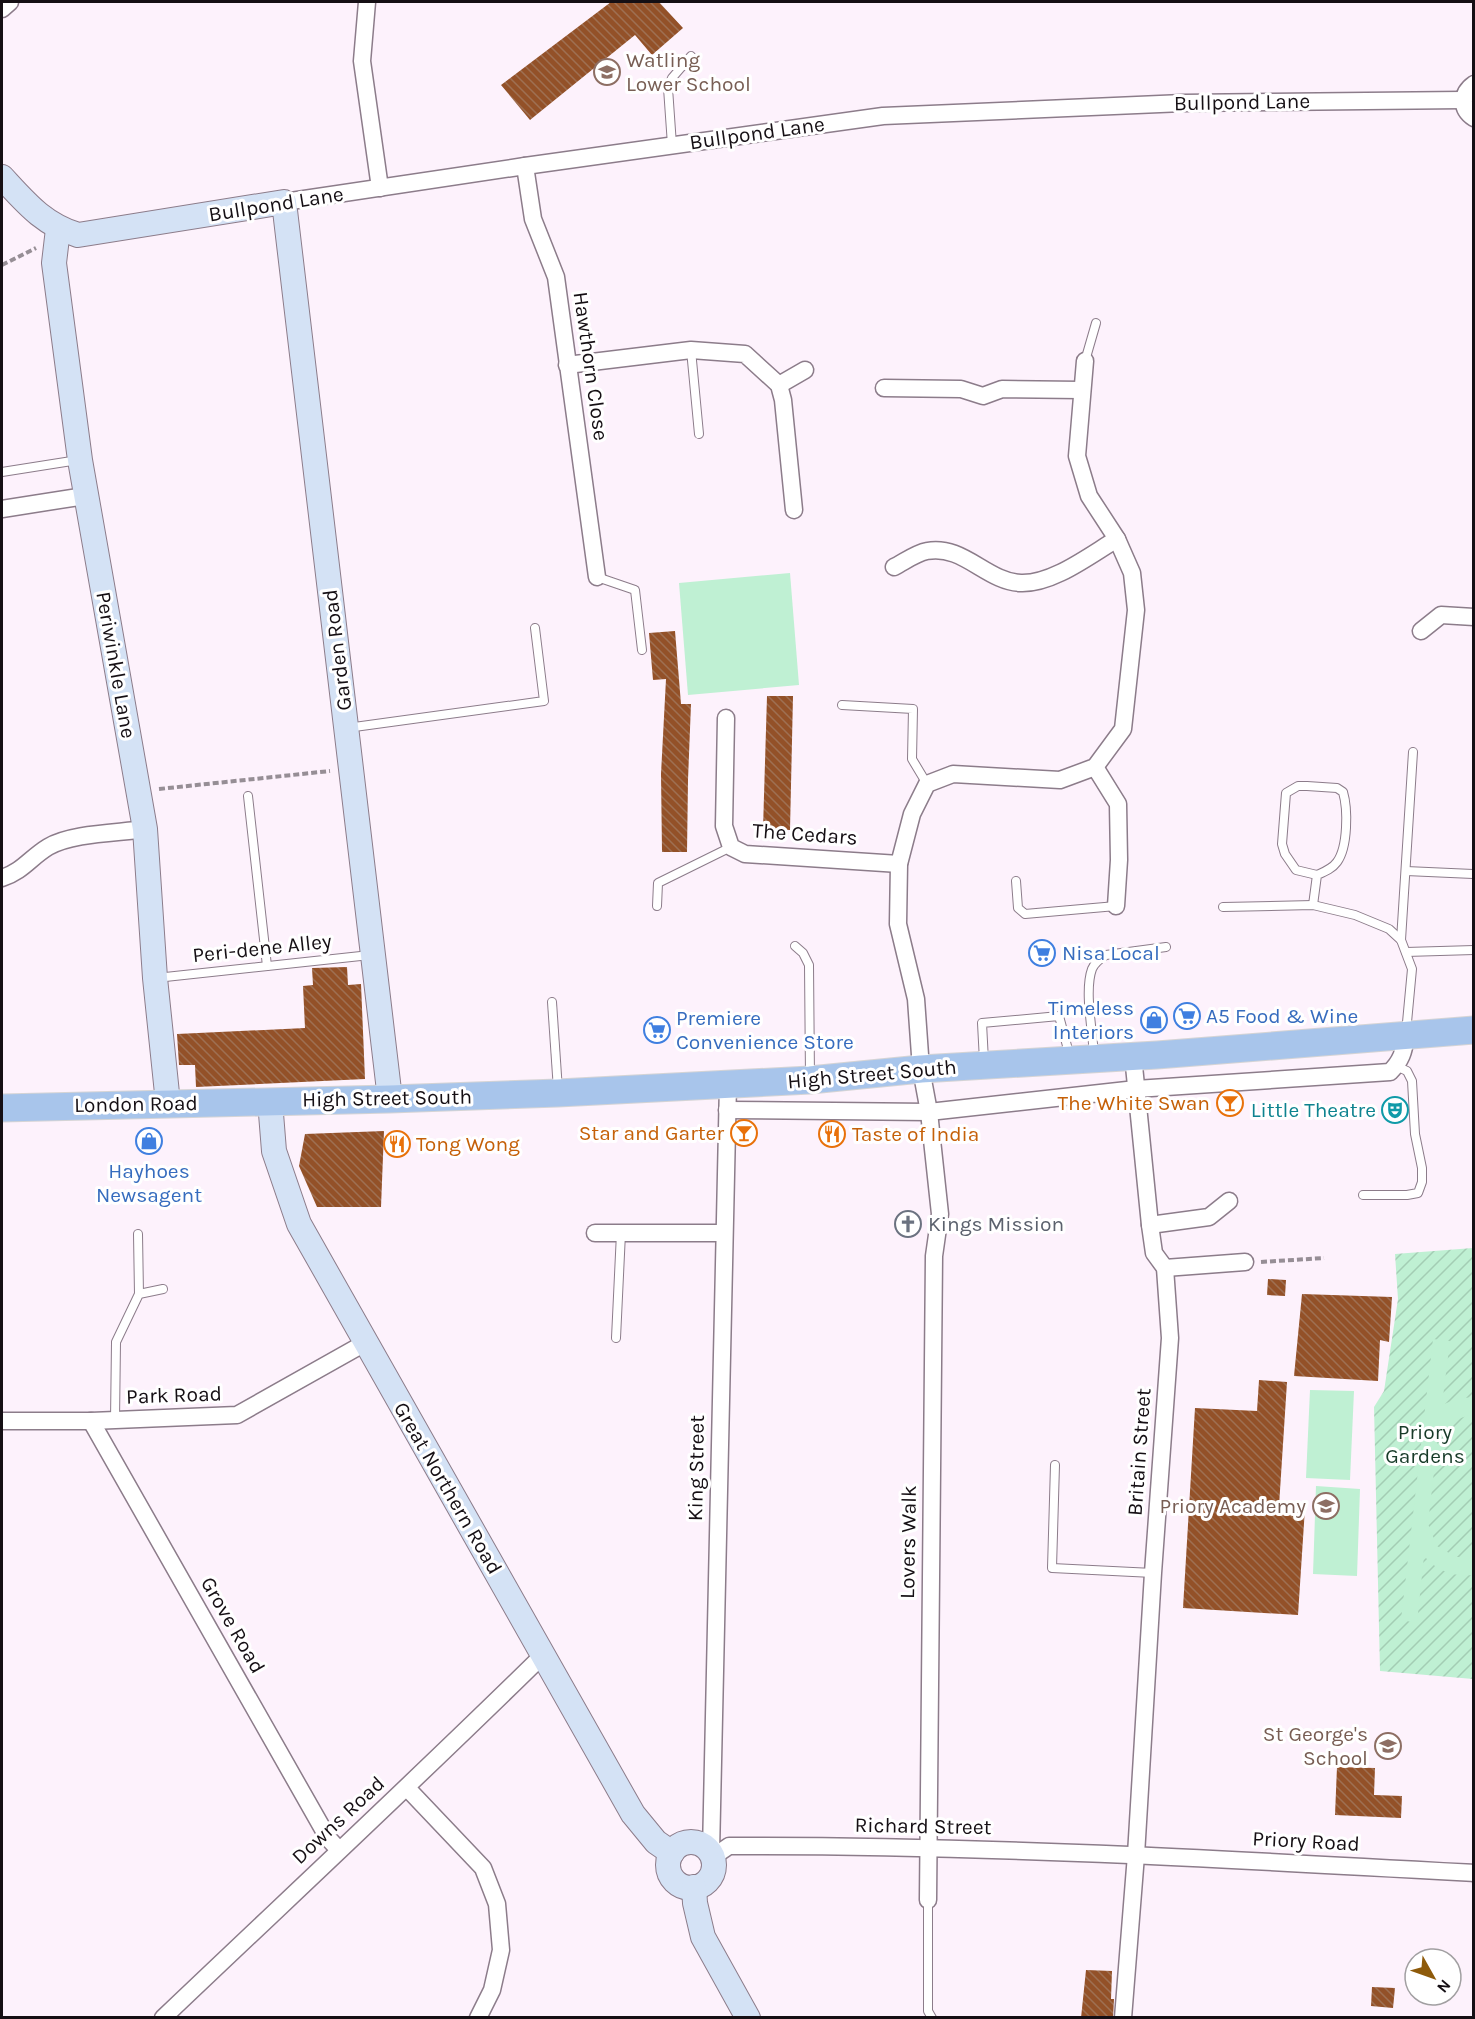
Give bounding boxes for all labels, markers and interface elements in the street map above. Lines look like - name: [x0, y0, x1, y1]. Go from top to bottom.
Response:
- place label: Watling Lower School: [626, 48, 751, 96]
- school or university icon: Watling Lower School: [592, 57, 622, 87]
- street label: Bullpond Lane: [1174, 89, 1310, 115]
- street label: Bullpond Lane: [688, 112, 826, 154]
- street label: Bullpond Lane: [207, 181, 345, 227]
- street label: Hawthorn Close: [569, 290, 613, 442]
- street label: Garden Road: [318, 588, 356, 712]
- street label: Periwinkle Lane: [91, 590, 141, 740]
- street label: The Cedars: [752, 818, 858, 850]
- street label: Peri-dene Alley: [191, 929, 333, 967]
- supermarket icon: Nisa Local: [1027, 938, 1057, 968]
- place label: Nisa Local: [1062, 941, 1160, 965]
- place label: Timeless Interiors: [1048, 996, 1134, 1044]
- supermarket icon: A5 Food & Wine: [1172, 1001, 1202, 1031]
- place label: A5 Food & Wine: [1206, 1004, 1358, 1028]
- shop icon: Timeless Interiors: [1139, 1005, 1169, 1035]
- place label: Premiere Convenience Store: [676, 1006, 854, 1054]
- supermarket icon: Premiere Convenience Store: [642, 1015, 672, 1045]
- street label: High Street South: [786, 1055, 958, 1093]
- street label: High Street South: [302, 1085, 472, 1111]
- bar icon: The White Swan: [1215, 1088, 1245, 1118]
- street label: London Road: [74, 1091, 198, 1117]
- place label: The White Swan: [1058, 1091, 1210, 1115]
- theatre icon: Little Theatre: [1380, 1095, 1410, 1125]
- place label: Little Theatre: [1251, 1098, 1376, 1122]
- bar icon: Star and Garter: [729, 1118, 759, 1148]
- restaurant icon: Taste of India: [817, 1119, 847, 1149]
- place label: Star and Garter: [579, 1121, 724, 1145]
- place label: Taste of India: [852, 1122, 979, 1146]
- shop icon: Hayhoes Newsagent: [134, 1126, 164, 1156]
- restaurant icon: Tong Wong: [382, 1129, 412, 1159]
- place label: Tong Wong: [416, 1132, 520, 1156]
- place label: Hayhoes Newsagent: [96, 1159, 202, 1207]
- church icon: Kings Mission: [893, 1209, 923, 1239]
- place label: Kings Mission: [928, 1212, 1064, 1236]
- street label: Park Road: [126, 1381, 222, 1409]
- street label: Britain Street: [1123, 1387, 1155, 1517]
- street label: Great Northern Road: [389, 1398, 507, 1578]
- street label: King Street: [683, 1415, 709, 1521]
- park label: Priory Gardens: [1385, 1420, 1465, 1468]
- street label: Lovers Walk: [895, 1485, 921, 1599]
- school or university icon: Priory Academy: [1311, 1491, 1341, 1521]
- place label: Priory Academy: [1160, 1494, 1306, 1518]
- street label: Grove Road: [196, 1573, 270, 1677]
- place label: St George's School: [1263, 1722, 1368, 1770]
- school or university icon: St George's School: [1373, 1731, 1403, 1761]
- street label: Downs Road: [287, 1771, 389, 1869]
- street label: Richard Street: [854, 1813, 992, 1839]
- street label: Priory Road: [1252, 1826, 1360, 1856]
- north arrow: [1403, 1947, 1463, 2007]
- text: N: [1433, 1976, 1455, 1997]

